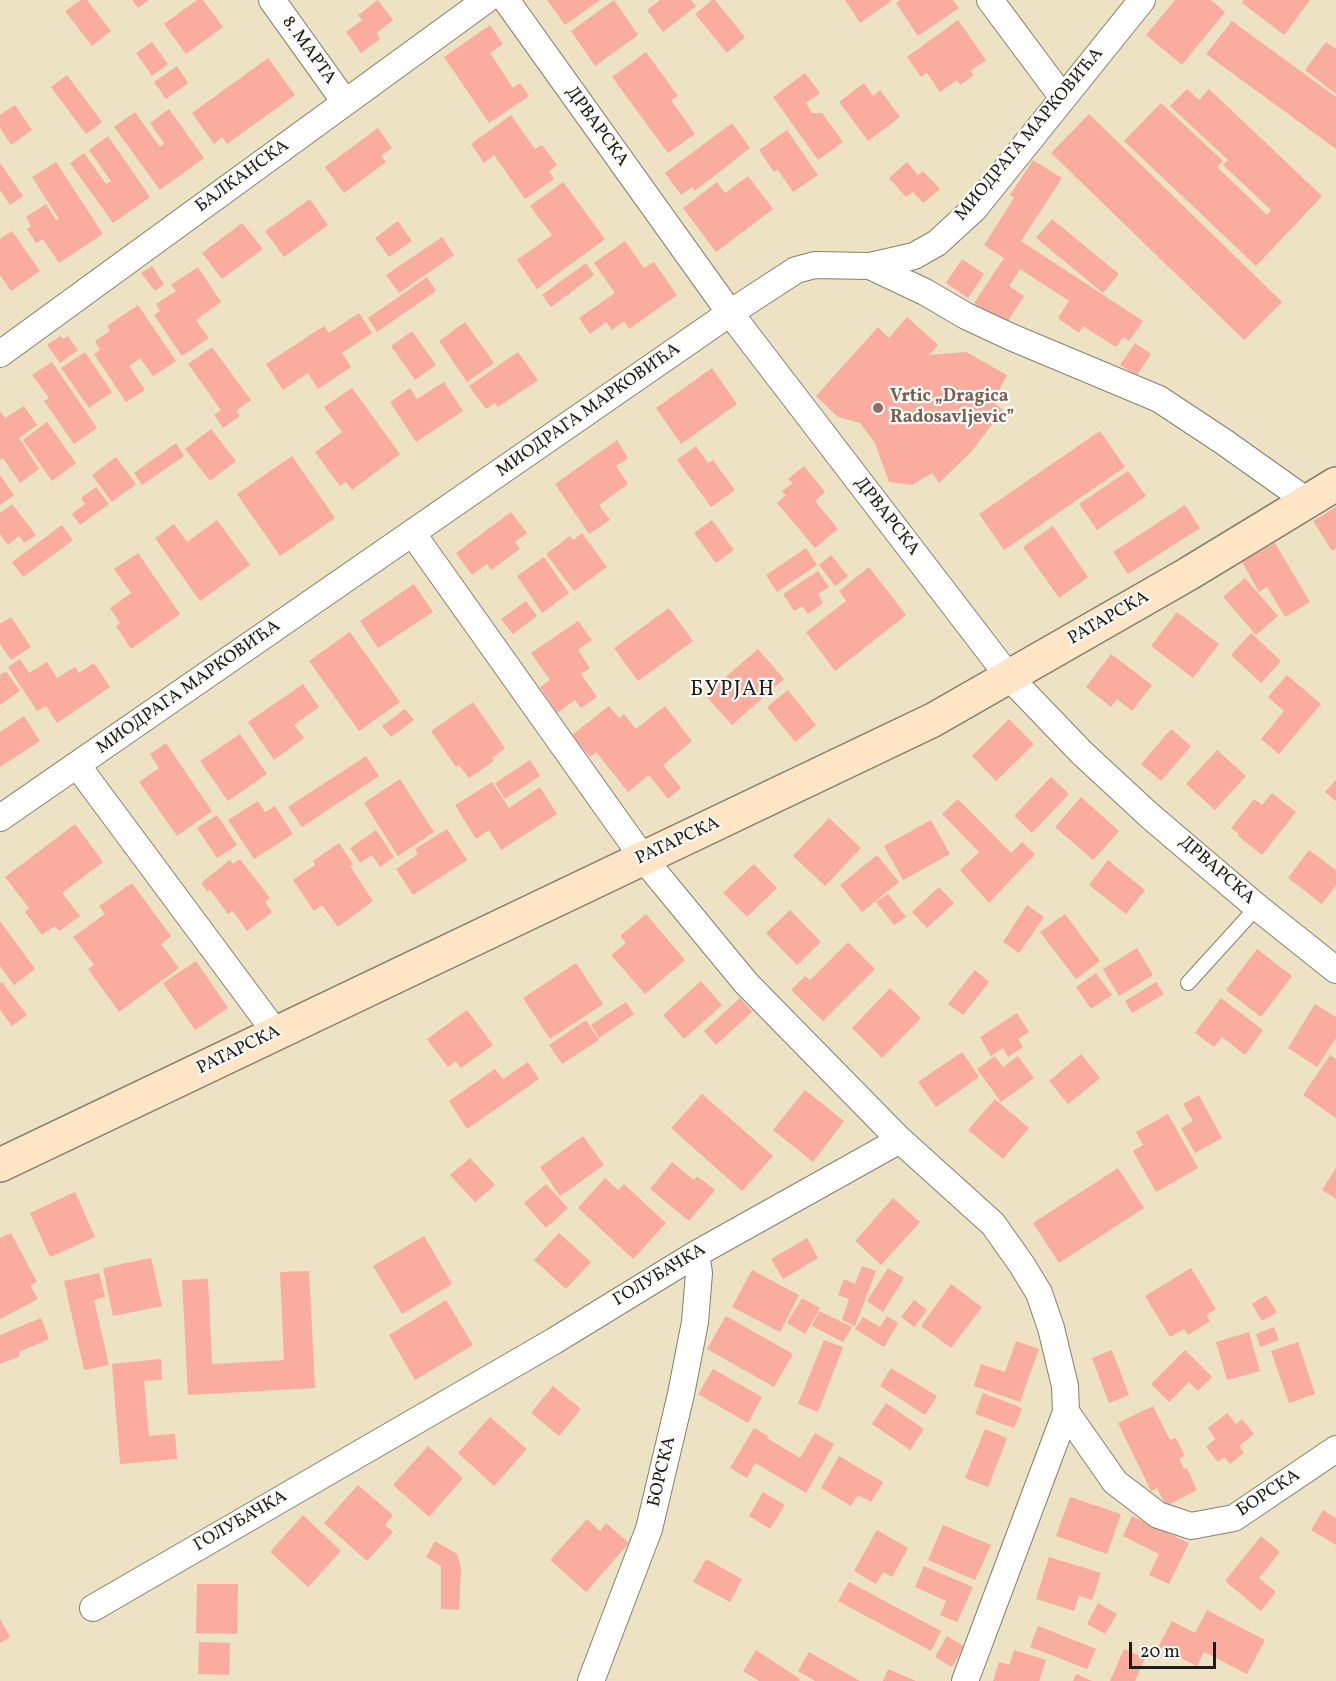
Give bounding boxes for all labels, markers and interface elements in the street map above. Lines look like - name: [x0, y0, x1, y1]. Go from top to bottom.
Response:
- street label: 8. МАРТА: [276, 13, 340, 89]
- street label: МИОДРАГА МАРКОВИЋА: [951, 44, 1109, 226]
- street label: ДРВАРСКА: [560, 83, 632, 171]
- street label: БАЛКАНСКА: [192, 136, 294, 218]
- street label: МИОДРАГА МАРКОВИЋА: [493, 339, 685, 483]
- place label: Vrtic „Dragica Radosavljevic”: [890, 387, 1014, 430]
- marker: Vrtic „Dragica Radosavljevic”: [871, 401, 885, 415]
- street label: ДРВАРСКА: [849, 473, 923, 561]
- street label: РАТАРСКА: [1065, 587, 1153, 651]
- street label: МИОДРАГА МАРКОВИЋА: [93, 616, 285, 760]
- district label: БУРЈАН: [690, 678, 776, 704]
- street label: РАТАРСКА: [633, 813, 723, 871]
- street label: ДРВАРСКА: [1173, 832, 1259, 910]
- street label: РАТАРСКА: [194, 1022, 284, 1080]
- street label: ГОЛУБАЧКА: [610, 1240, 710, 1312]
- street label: БОРСКА: [644, 1435, 682, 1509]
- street label: БОРСКА: [1233, 1466, 1305, 1522]
- street label: ГОЛУБАЧКА: [190, 1487, 292, 1557]
- scale bar: [1132, 1630, 1219, 1668]
- text: 20 m: [1140, 1640, 1180, 1665]

